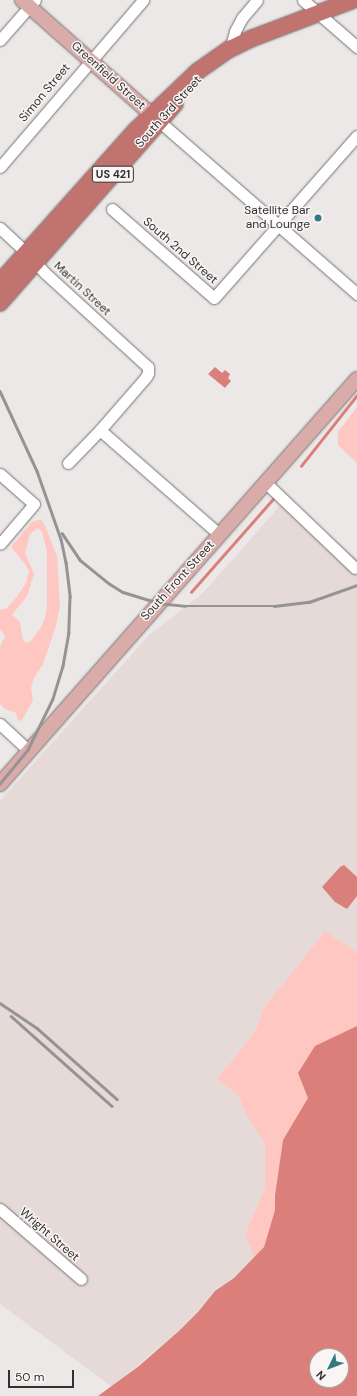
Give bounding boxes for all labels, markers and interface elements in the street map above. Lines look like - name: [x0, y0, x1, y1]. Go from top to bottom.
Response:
- street label: Greenfield Street: [68, 39, 148, 113]
- street label: Simon Street: [16, 61, 74, 125]
- street label: South 3rd Street: [133, 73, 205, 151]
- road number: US 421: [91, 165, 135, 183]
- place label: Satellite Bar and Lounge: [244, 204, 310, 232]
- marker: Satellite Bar and Lounge: [313, 213, 323, 223]
- street label: South 2nd Street: [140, 215, 220, 287]
- street label: Martin Street: [50, 259, 114, 319]
- street label: South Front Street: [138, 538, 218, 624]
- street label: Wright Street: [16, 1205, 82, 1265]
- north arrow: [309, 1348, 349, 1388]
- scale bar: [10, 1362, 76, 1388]
- text: N: [313, 1368, 329, 1383]
- text: 50 m: [15, 1369, 44, 1385]

